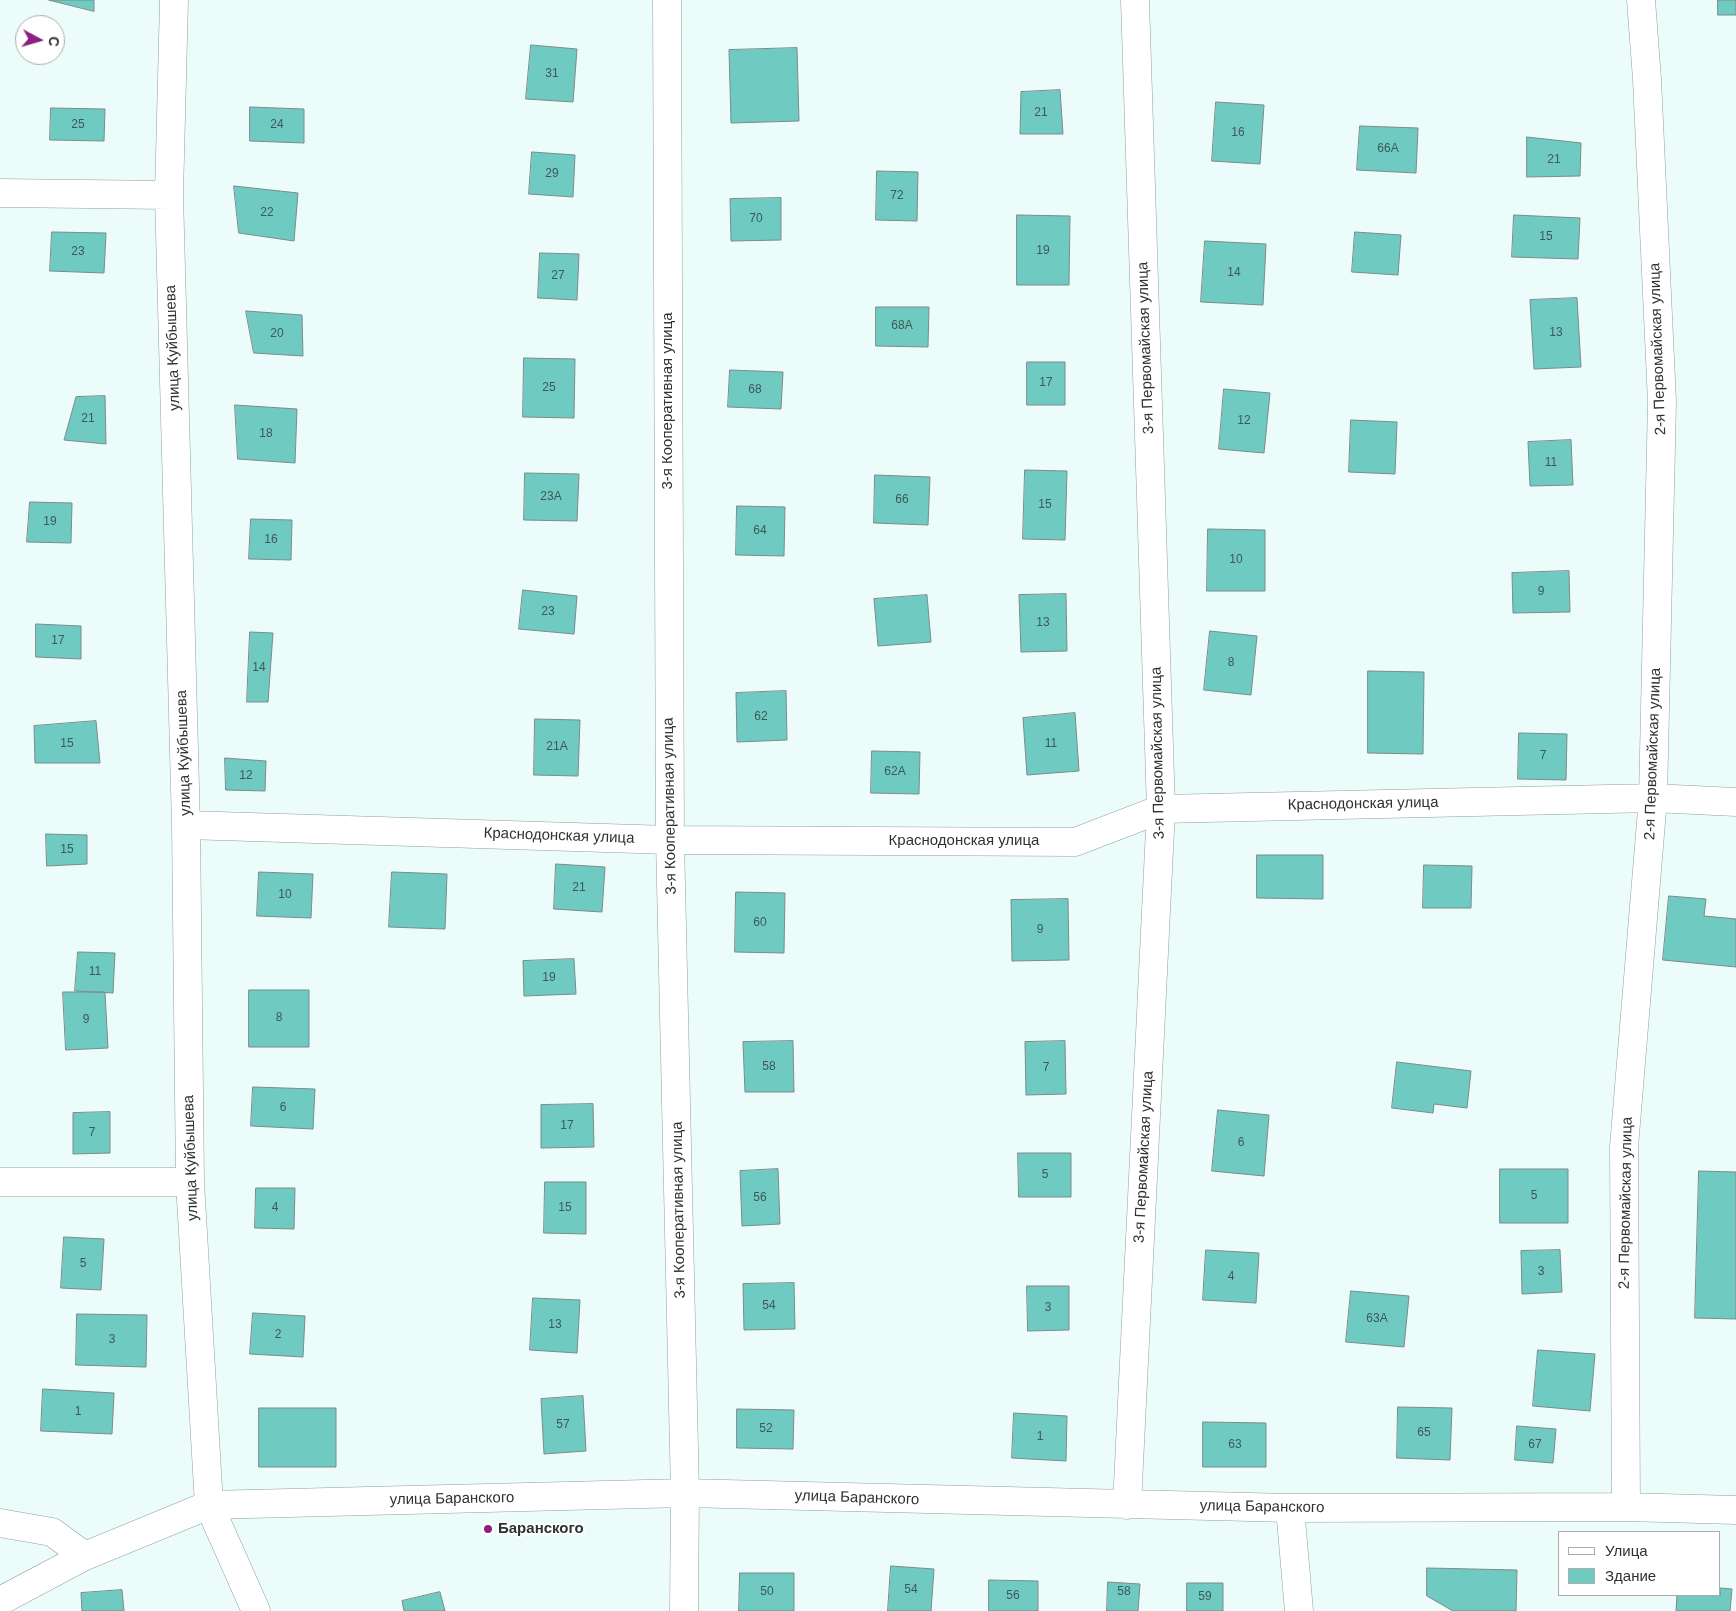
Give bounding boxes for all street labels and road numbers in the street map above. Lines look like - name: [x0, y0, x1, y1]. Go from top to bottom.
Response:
- street label: 3-я Первомайская улица: [1134, 261, 1158, 435]
- street label: 2-я Первомайская улица: [1646, 262, 1670, 436]
- street label: улица Куйбышева: [162, 285, 184, 411]
- street label: 3-я Кооперативная улица: [659, 312, 677, 490]
- street label: 3-я Первомайская улица: [1147, 667, 1169, 839]
- street label: 2-я Первомайская улица: [1641, 667, 1665, 841]
- street label: улица Куйбышева: [173, 690, 195, 816]
- street label: 3-я Кооперативная улица: [659, 717, 681, 895]
- street label: Краснодонская улица: [1287, 794, 1439, 814]
- street label: Краснодонская улица: [483, 824, 635, 848]
- street label: Краснодонская улица: [889, 832, 1039, 850]
- street label: 3-я Первомайская улица: [1130, 1070, 1158, 1244]
- street label: улица Куйбышева: [180, 1095, 202, 1221]
- street label: 2-я Первомайская улица: [1615, 1117, 1637, 1289]
- street label: 3-я Кооперативная улица: [668, 1121, 690, 1299]
- street label: улица Баранского: [794, 1487, 920, 1509]
- street label: улица Баранского: [390, 1489, 514, 1509]
- street label: улица Баранского: [1200, 1497, 1324, 1517]

